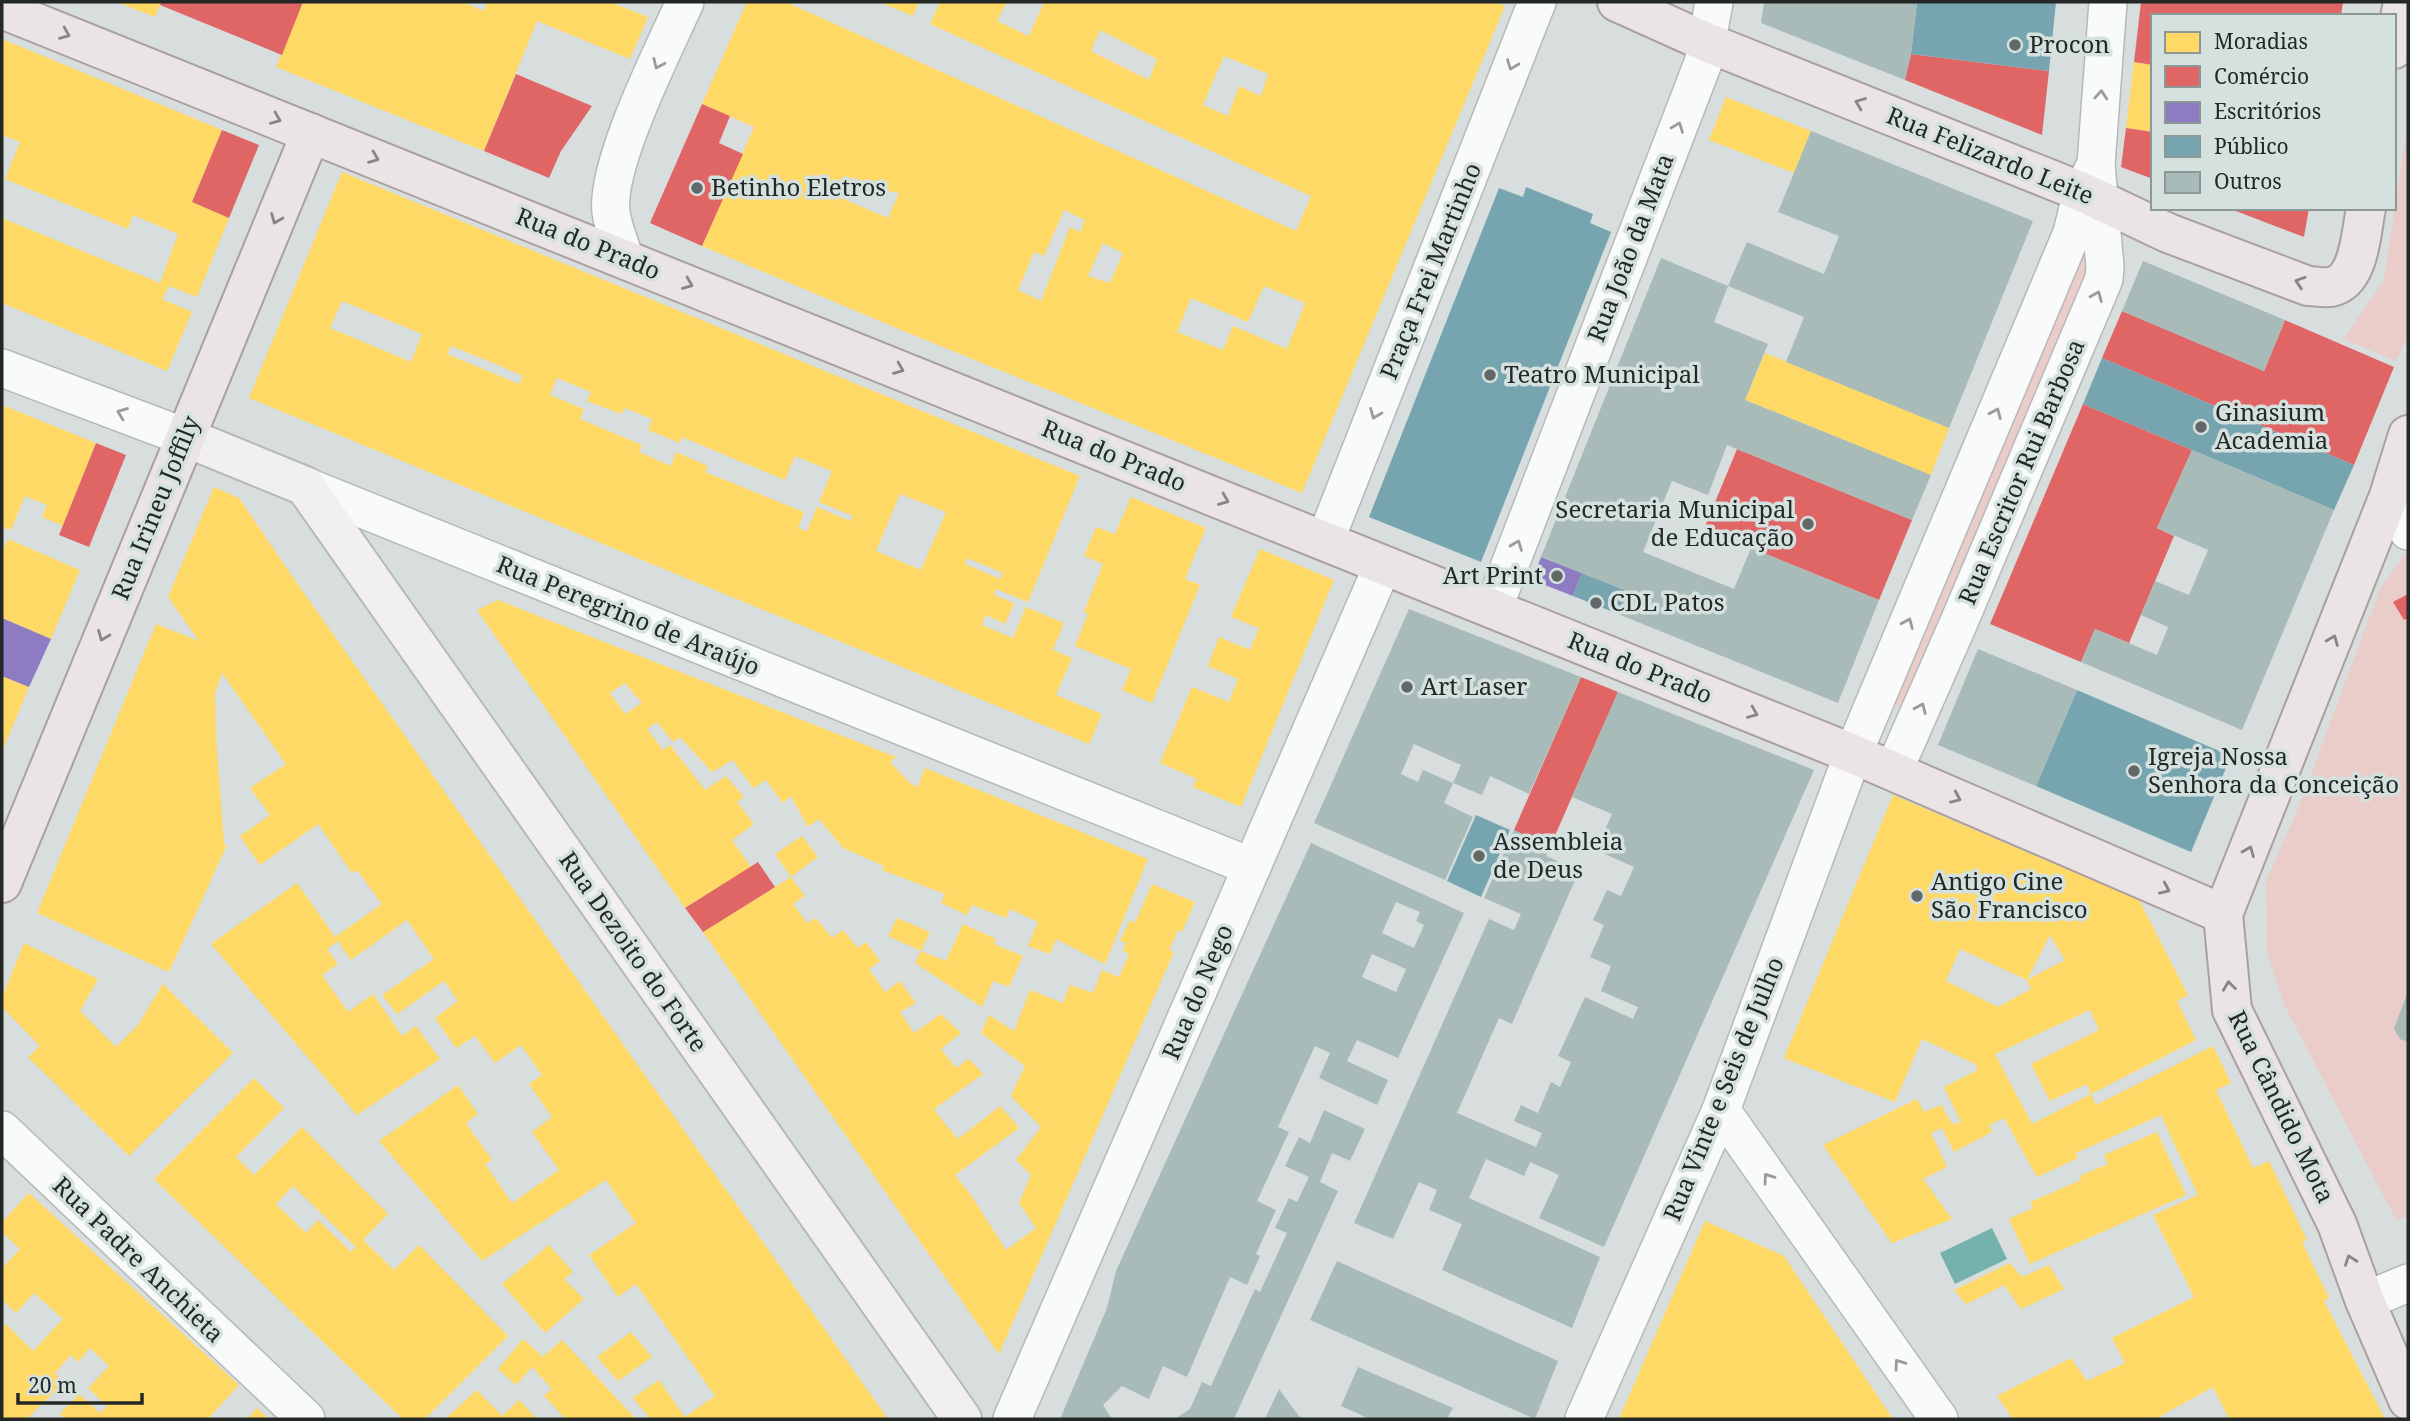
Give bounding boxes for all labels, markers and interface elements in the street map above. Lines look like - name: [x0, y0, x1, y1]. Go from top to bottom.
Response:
- legend: [2151, 14, 2396, 210]
- one-way arrow: [58, 26, 70, 40]
- place label: Procon: [2029, 27, 2110, 60]
- text: Moradias: [2214, 27, 2308, 55]
- marker: Procon: [2007, 37, 2023, 53]
- one-way arrow: [652, 57, 666, 69]
- one-way arrow: [1506, 59, 1520, 71]
- text: Comércio: [2214, 62, 2309, 90]
- one-way arrow: [2093, 90, 2108, 101]
- text: Escritórios: [2214, 97, 2321, 125]
- one-way arrow: [1854, 98, 1866, 112]
- street label: Rua Felizardo Leite: [1882, 98, 2099, 211]
- one-way arrow: [269, 111, 282, 125]
- one-way arrow: [1670, 122, 1684, 134]
- text: Público: [2214, 132, 2289, 160]
- street label: Rua João da Mata: [1578, 149, 1681, 346]
- one-way arrow: [368, 150, 380, 164]
- street label: Praça Frei Martinho: [1371, 157, 1488, 384]
- text: Outros: [2214, 167, 2282, 195]
- place label: Betinho Eletros: [711, 170, 886, 203]
- marker: Betinho Eletros: [689, 180, 705, 196]
- street label: Rua do Prado: [511, 199, 666, 287]
- one-way arrow: [270, 212, 284, 224]
- one-way arrow: [681, 275, 693, 289]
- one-way arrow: [2294, 276, 2306, 290]
- one-way arrow: [2088, 290, 2102, 302]
- street label: Rua Escritor Rui Barbosa: [1950, 334, 2092, 609]
- place label: Teatro Municipal: [1504, 357, 1700, 390]
- one-way arrow: [892, 361, 904, 375]
- marker: Teatro Municipal: [1482, 367, 1498, 383]
- place label: Ginasium Academia: [2215, 395, 2328, 456]
- one-way arrow: [116, 407, 128, 421]
- one-way arrow: [1369, 407, 1383, 419]
- one-way arrow: [1988, 408, 2002, 420]
- street label: Rua Irineu Joffily: [103, 410, 207, 604]
- street label: Rua do Prado: [1037, 411, 1192, 499]
- marker: Ginasium Academia: [2193, 419, 2209, 435]
- one-way arrow: [1216, 492, 1229, 506]
- place label: Secretaria Municipal de Educação: [1555, 492, 1795, 553]
- marker: Secretaria Municipal de Educação: [1800, 516, 1816, 532]
- one-way arrow: [1509, 540, 1523, 552]
- street label: Rua Peregrino de Araújo: [492, 547, 765, 683]
- place label: Art Print: [1443, 558, 1543, 591]
- marker: Art Print: [1549, 568, 1565, 584]
- place label: CDL Patos: [1610, 585, 1725, 618]
- marker: CDL Patos: [1588, 595, 1604, 611]
- one-way arrow: [1900, 618, 1914, 630]
- street label: Rua do Prado: [1563, 623, 1718, 711]
- one-way arrow: [98, 629, 112, 641]
- one-way arrow: [2324, 634, 2338, 646]
- place label: Art Laser: [1421, 669, 1527, 702]
- marker: Art Laser: [1399, 679, 1415, 695]
- one-way arrow: [1913, 703, 1927, 715]
- one-way arrow: [1746, 705, 1758, 719]
- place label: Igreja Nossa Senhora da Conceição: [2148, 739, 2399, 800]
- marker: Igreja Nossa Senhora da Conceição: [2126, 763, 2142, 779]
- one-way arrow: [1949, 790, 1961, 804]
- place label: Assembleia de Deus: [1493, 824, 1623, 885]
- street label: Rua Dezoito do Forte: [553, 844, 716, 1058]
- one-way arrow: [2240, 846, 2254, 858]
- marker: Assembleia de Deus: [1471, 848, 1487, 864]
- place label: Antigo Cine São Francisco: [1931, 864, 2088, 925]
- one-way arrow: [2157, 881, 2170, 895]
- marker: Antigo Cine São Francisco: [1909, 888, 1925, 904]
- street label: Rua do Nego: [1153, 919, 1240, 1064]
- street label: Rua Vinte e Seis de Julho: [1655, 952, 1791, 1225]
- one-way arrow: [2222, 980, 2237, 992]
- street label: Rua Cândido Mota: [2221, 1005, 2343, 1208]
- street label: Rua Padre Anchieta: [46, 1169, 232, 1349]
- one-way arrow: [1763, 1172, 1776, 1185]
- one-way arrow: [2344, 1254, 2358, 1266]
- one-way arrow: [1894, 1358, 1907, 1371]
- scale bar: [18, 1362, 142, 1406]
- text: 20 m: [28, 1371, 77, 1399]

